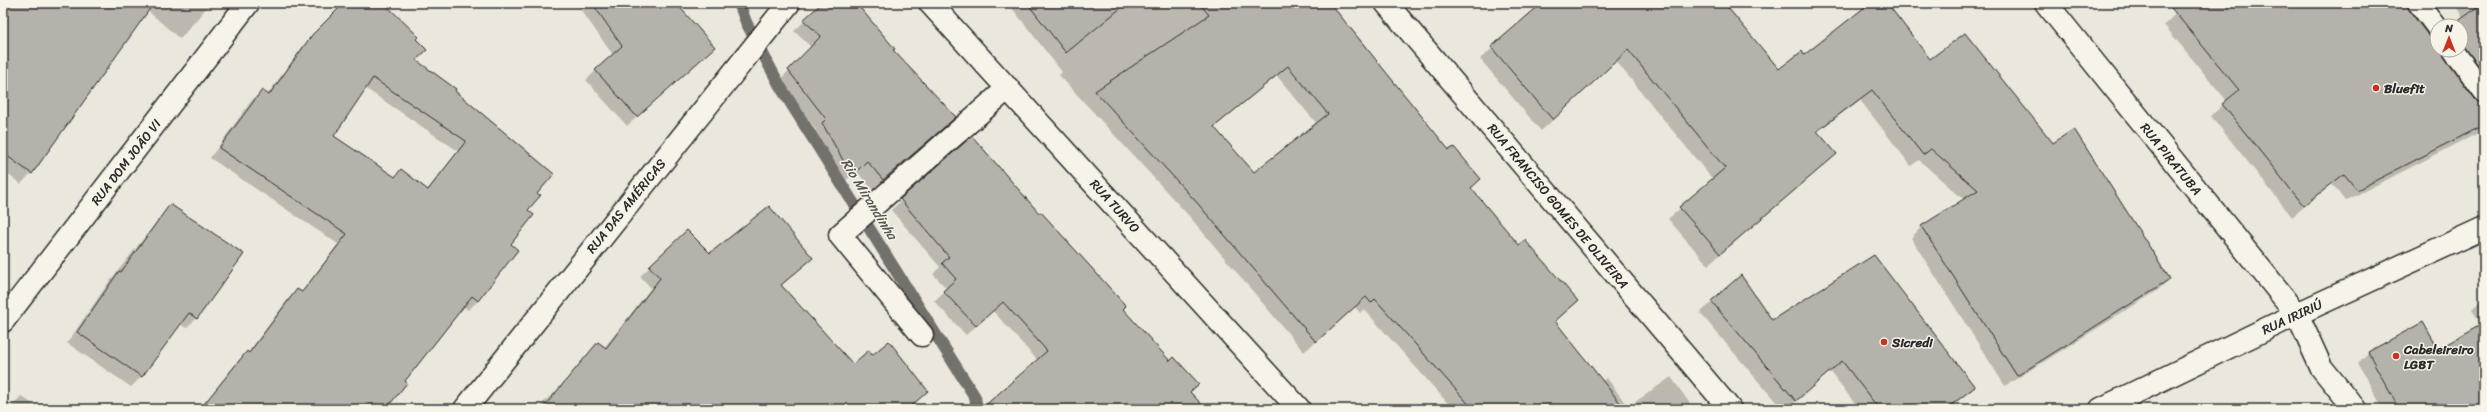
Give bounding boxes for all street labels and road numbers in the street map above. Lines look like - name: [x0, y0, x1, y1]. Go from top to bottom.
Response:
- street label: RUA DOM JOÃO VI: [85, 114, 167, 210]
- street label: RUA FRANCISO GOMES DE OLIVEIRA: [1482, 118, 1634, 294]
- street label: RUA PIRATUBA: [2134, 118, 2208, 200]
- street label: RUA DAS AMÉRICAS: [580, 153, 672, 259]
- street label: RUA TURVO: [1084, 174, 1146, 238]
- street label: RUA IRIRIÚ: [2258, 293, 2327, 341]

